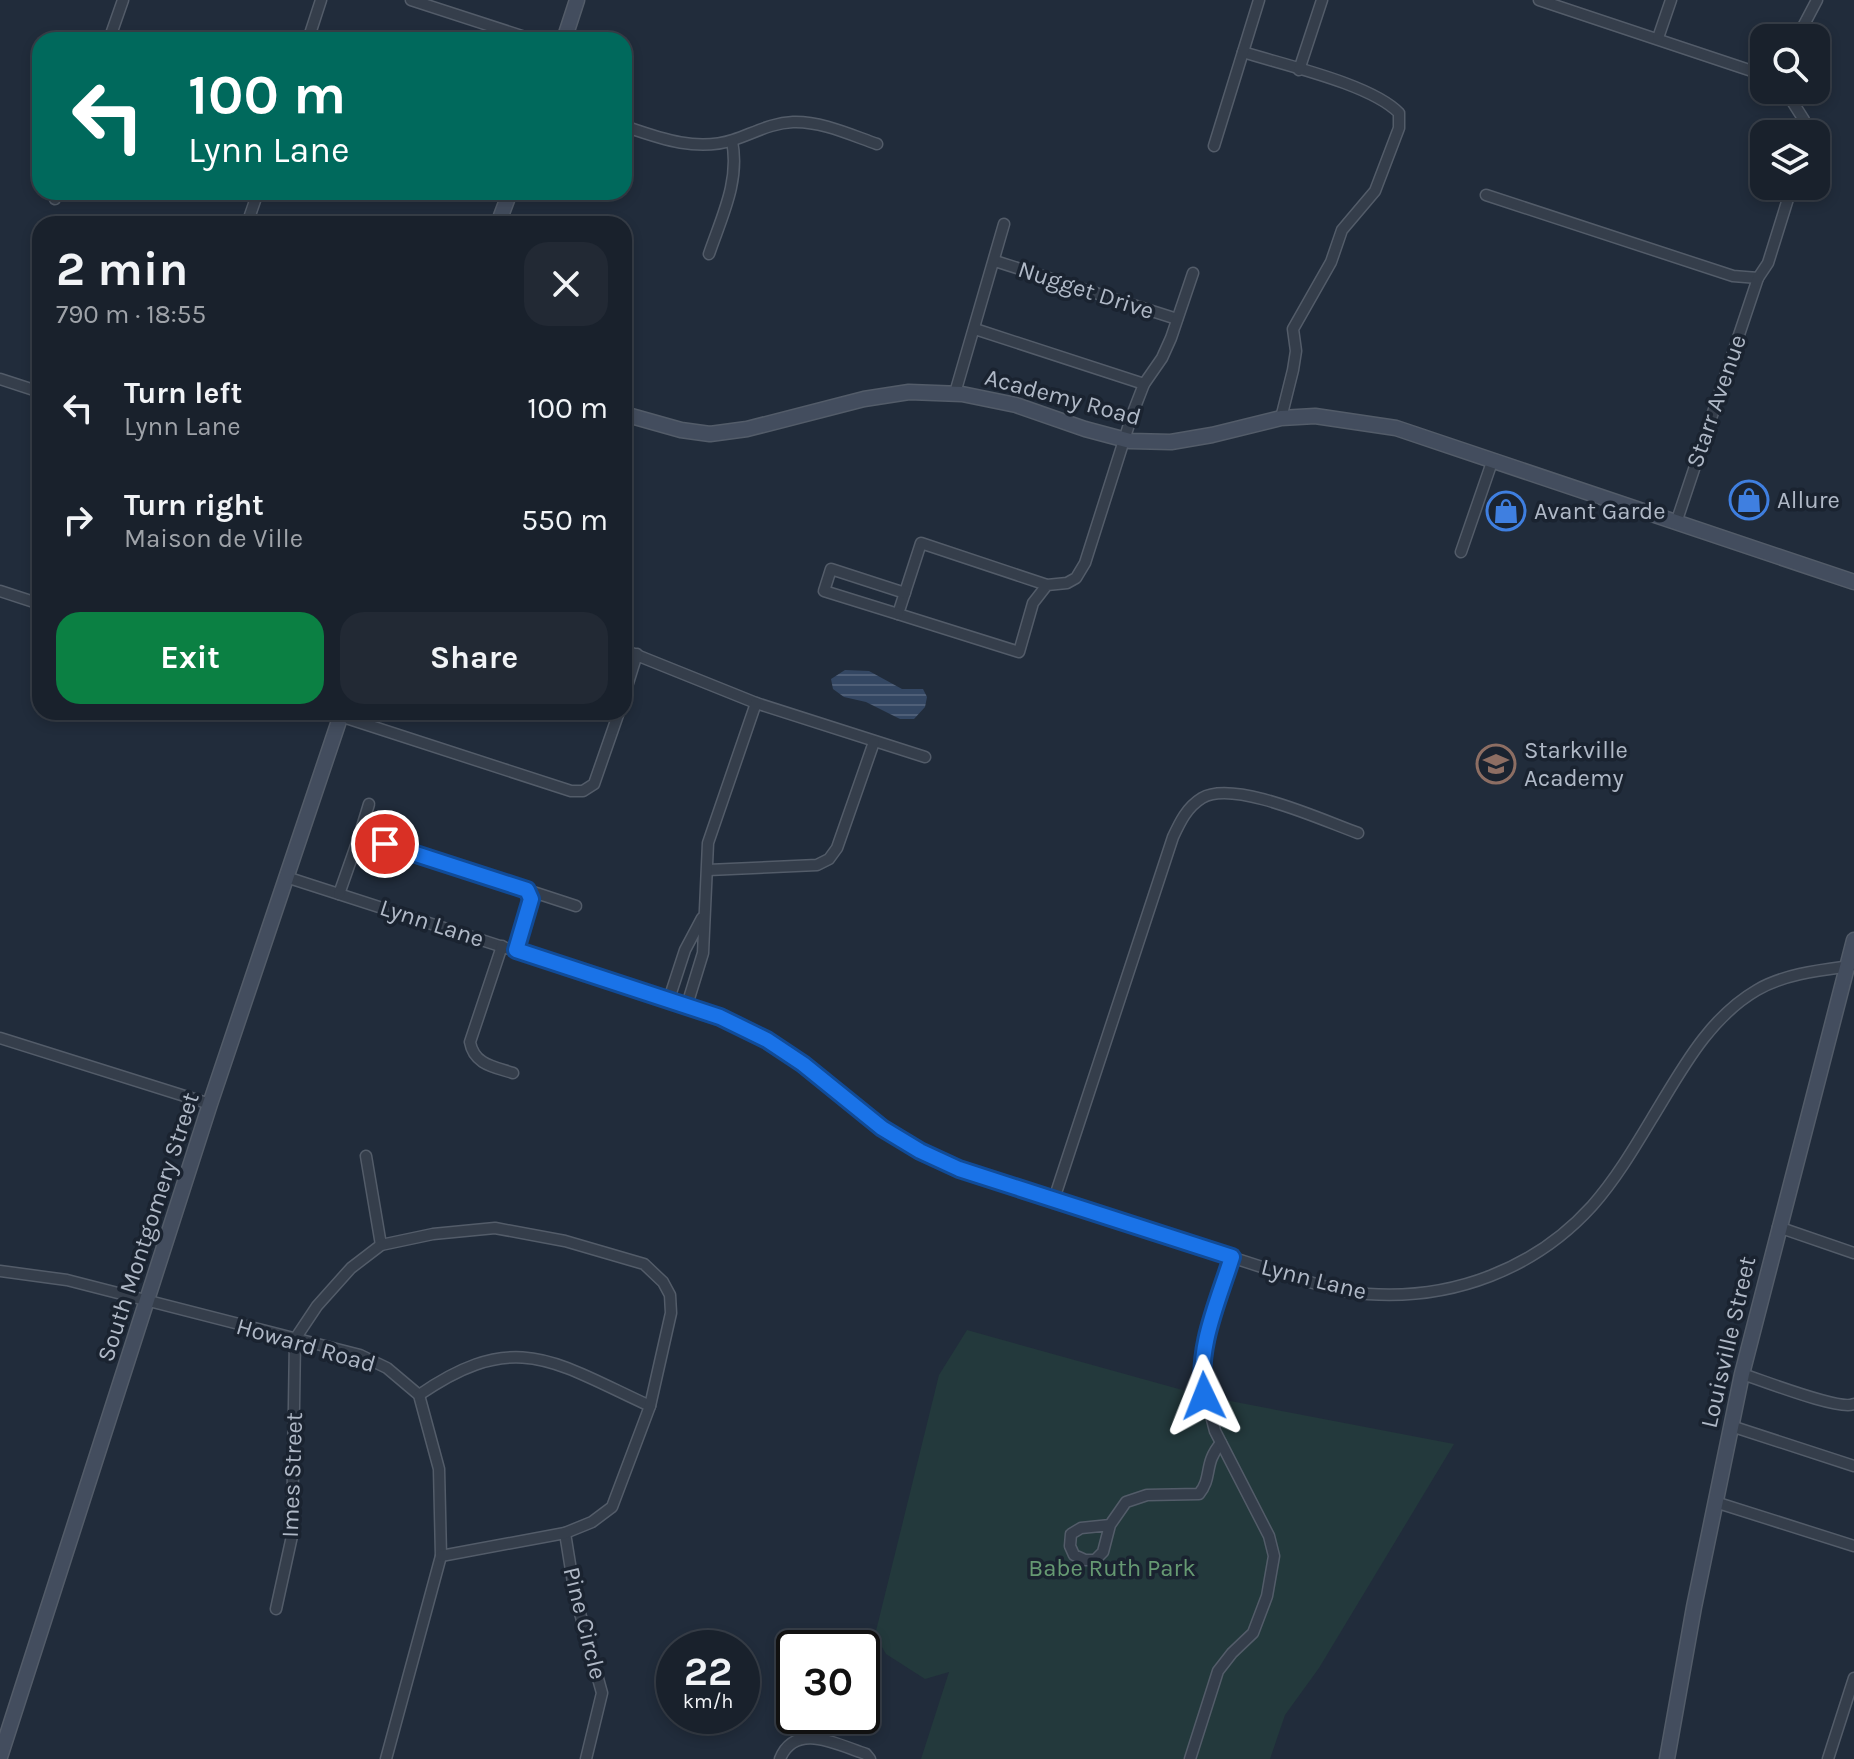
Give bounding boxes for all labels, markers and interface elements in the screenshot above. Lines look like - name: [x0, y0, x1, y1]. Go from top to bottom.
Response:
- map controls: [1750, 24, 1830, 200]
- button: search: [1750, 24, 1830, 104]
- text: 100 m: [188, 62, 346, 127]
- icon: left: [56, 64, 160, 168]
- button: layers: [1750, 120, 1830, 200]
- text: Lynn Lane: [188, 129, 349, 171]
- text: 2 min: [56, 241, 188, 297]
- button: close: [524, 242, 608, 326]
- street label: Nugget Drive: [1015, 255, 1157, 325]
- text: 790 m · 18:55: [56, 299, 206, 330]
- street label: Starr Avenue: [1680, 331, 1752, 471]
- street label: Academy Road: [982, 363, 1144, 431]
- text: Turn left: [124, 375, 242, 411]
- icon: left: [56, 386, 100, 430]
- text: 100 m: [527, 390, 608, 426]
- text: Lynn Lane: [124, 411, 241, 442]
- shop icon: Allure: [1728, 479, 1770, 521]
- place label: Allure: [1777, 486, 1840, 514]
- text: Turn right: [124, 487, 264, 523]
- shop icon: Avant Garde: [1485, 490, 1527, 532]
- place label: Avant Garde: [1534, 497, 1666, 525]
- icon: right: [56, 498, 100, 542]
- text: 550 m: [521, 502, 608, 538]
- text: Maison de Ville: [124, 523, 303, 554]
- button: Exit: [56, 612, 324, 704]
- button: Share: [340, 612, 608, 704]
- place label: Starkville Academy: [1524, 736, 1628, 792]
- school or university icon: Starkville Academy: [1475, 743, 1517, 785]
- pin: [351, 810, 419, 878]
- icon: arrive: [363, 822, 407, 866]
- street label: Lynn Lane: [376, 893, 488, 953]
- street label: South Montgomery Street: [91, 1089, 205, 1365]
- street label: Lynn Lane: [1258, 1252, 1370, 1306]
- street label: Louisville Street: [1695, 1253, 1761, 1431]
- street label: Howard Road: [233, 1312, 379, 1378]
- position arrow: [1162, 1354, 1246, 1438]
- street label: Imes Street: [276, 1412, 308, 1538]
- park label: Babe Ruth Park: [1028, 1554, 1196, 1582]
- street label: Pine Circle: [558, 1564, 612, 1682]
- speed limit sign: 30: [776, 1630, 880, 1734]
- text: 22: [684, 1648, 732, 1695]
- text: km/h: [683, 1690, 733, 1713]

